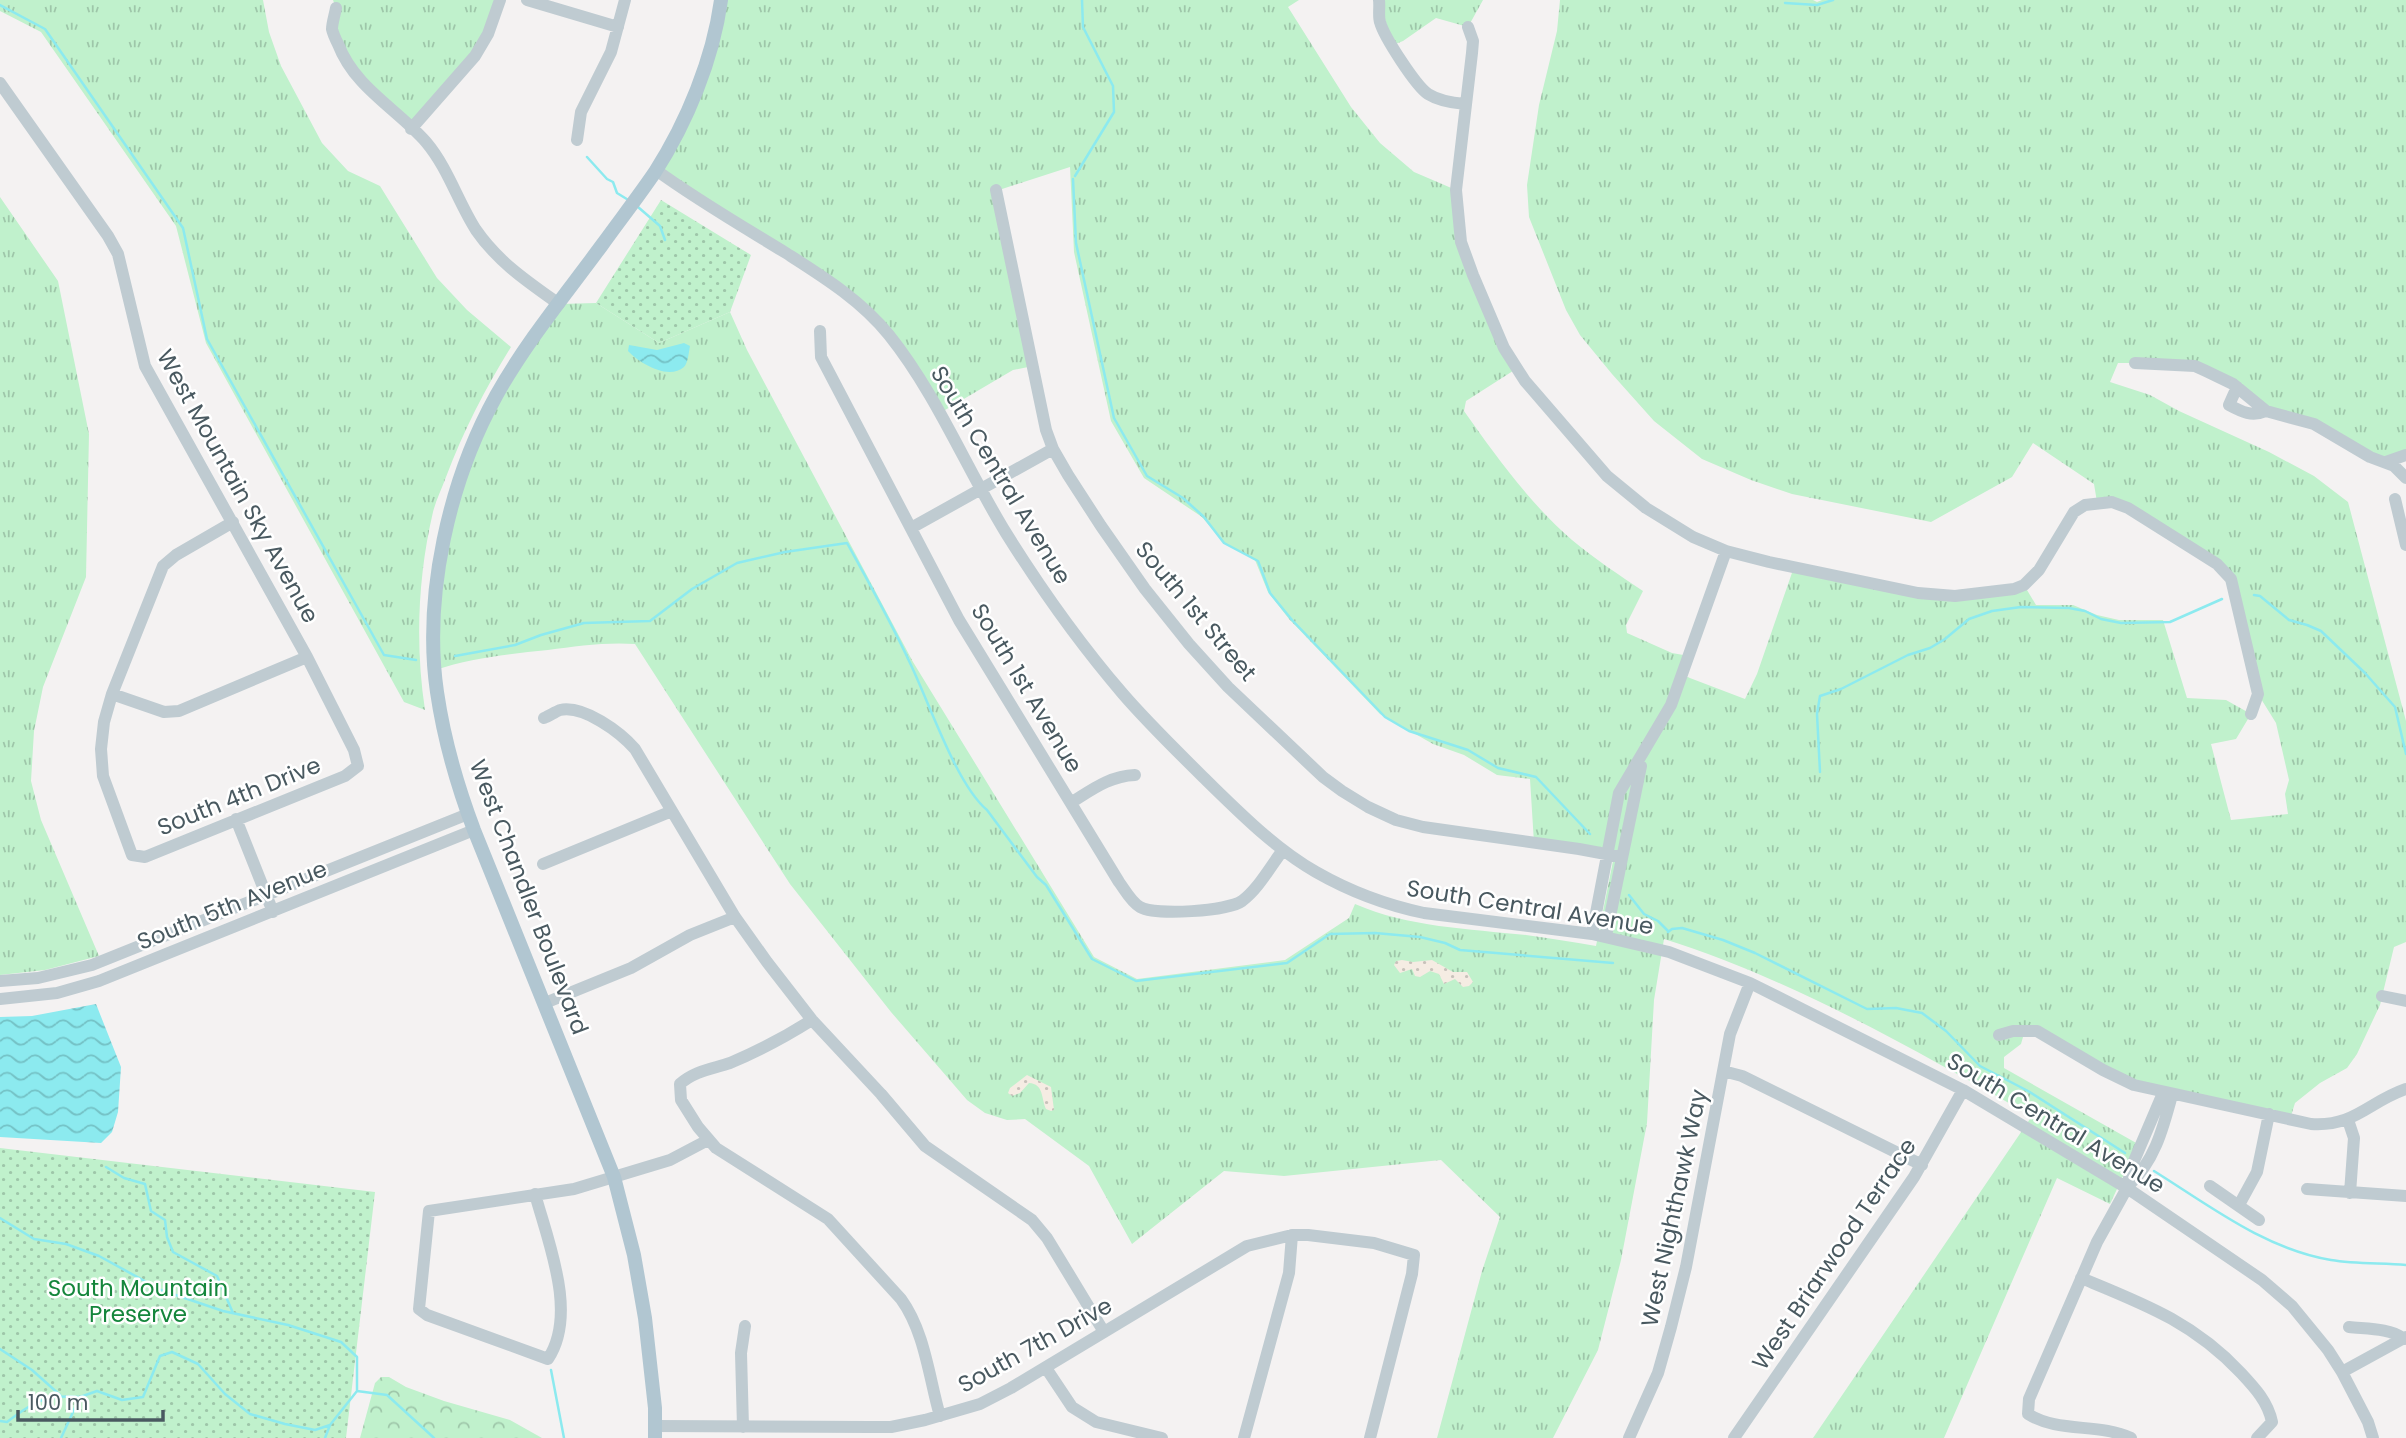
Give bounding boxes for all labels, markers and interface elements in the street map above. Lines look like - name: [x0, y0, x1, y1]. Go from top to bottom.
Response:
- street label: West Mountain Sky Avenue: [149, 343, 327, 629]
- street label: South Central Avenue: [923, 360, 1079, 590]
- street label: South 1st Street: [1128, 534, 1264, 688]
- street label: South 1st Avenue: [964, 597, 1090, 779]
- street label: South 4th Drive: [153, 749, 325, 843]
- street label: West Chandler Boulevard: [462, 755, 596, 1039]
- street label: South 5th Avenue: [132, 852, 332, 958]
- street label: South Central Avenue: [1404, 872, 1656, 942]
- street label: South Central Avenue: [1941, 1045, 2171, 1201]
- street label: West Nighthawk Way: [1633, 1086, 1715, 1330]
- street label: West Briarwood Terrace: [1744, 1132, 1924, 1376]
- park label: South Mountain Preserve: [48, 1272, 228, 1330]
- street label: South 7th Drive: [952, 1289, 1118, 1401]
- scale bar: [18, 1378, 163, 1422]
- text: 100 m: [28, 1388, 88, 1417]

